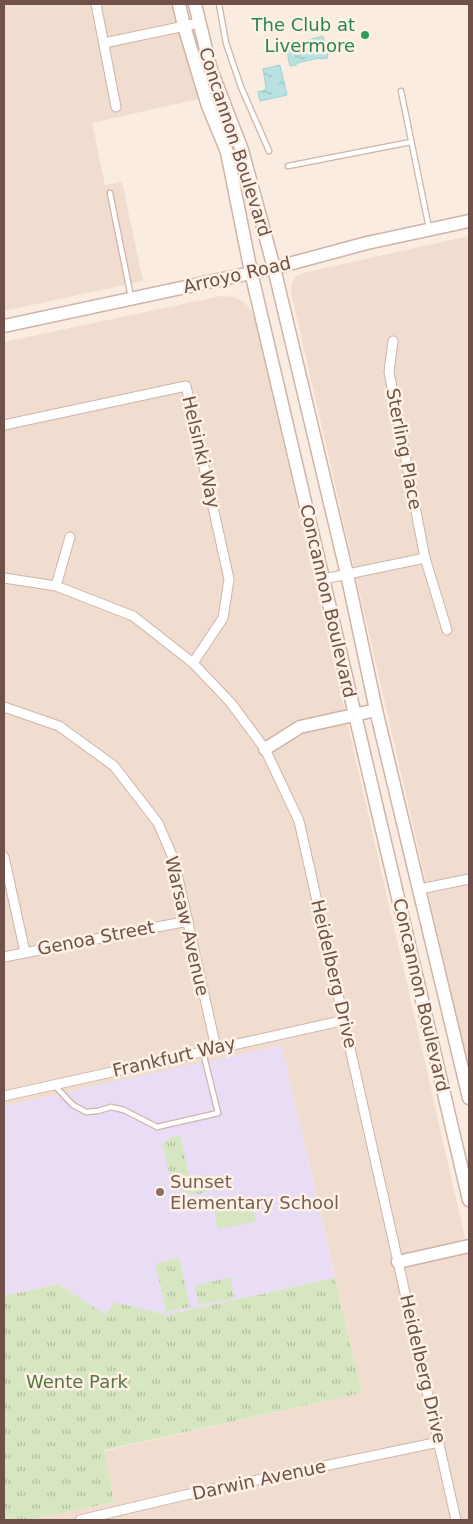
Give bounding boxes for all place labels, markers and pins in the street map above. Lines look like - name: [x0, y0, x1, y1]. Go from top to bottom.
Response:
- place label: The Club at Livermore: [251, 14, 355, 56]
- marker: The Club at Livermore: [359, 29, 371, 41]
- place label: Sunset Elementary School: [170, 1171, 339, 1213]
- marker: Sunset Elementary School: [154, 1186, 166, 1198]

